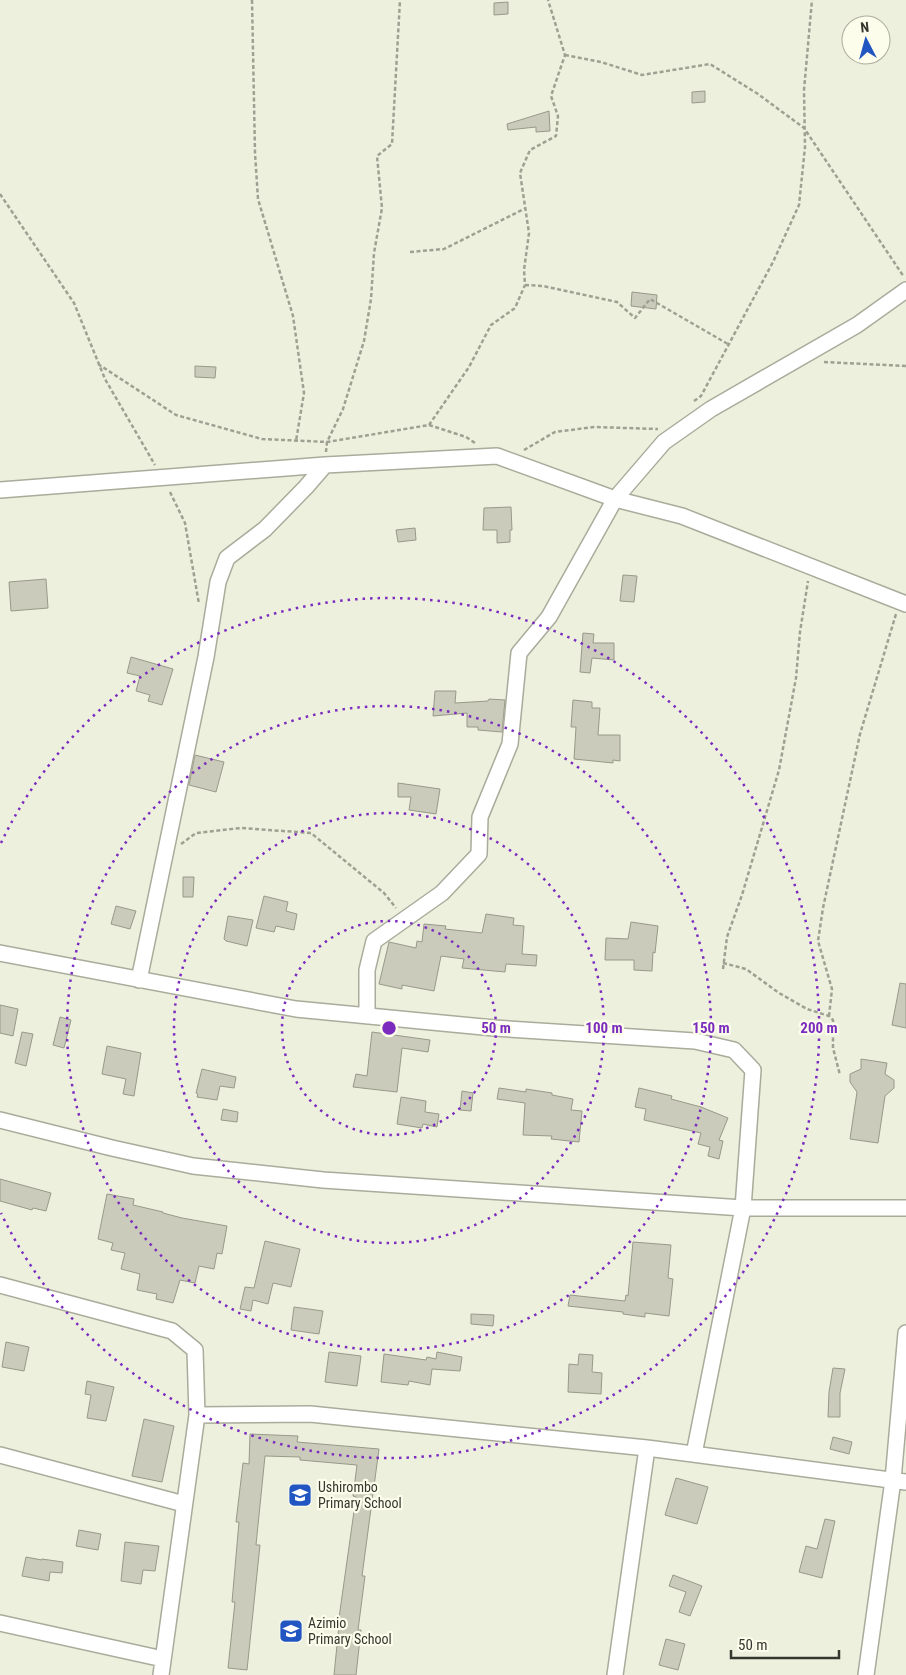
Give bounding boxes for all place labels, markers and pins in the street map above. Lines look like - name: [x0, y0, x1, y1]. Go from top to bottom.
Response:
- centre of rings: [380, 1019, 398, 1037]
- place label: Ushirombo Primary School: [318, 1479, 402, 1511]
- school or university icon: Ushirombo Primary School: [287, 1482, 313, 1508]
- place label: Azimio Primary School: [308, 1615, 392, 1647]
- school or university icon: Azimio Primary School: [278, 1618, 304, 1644]

